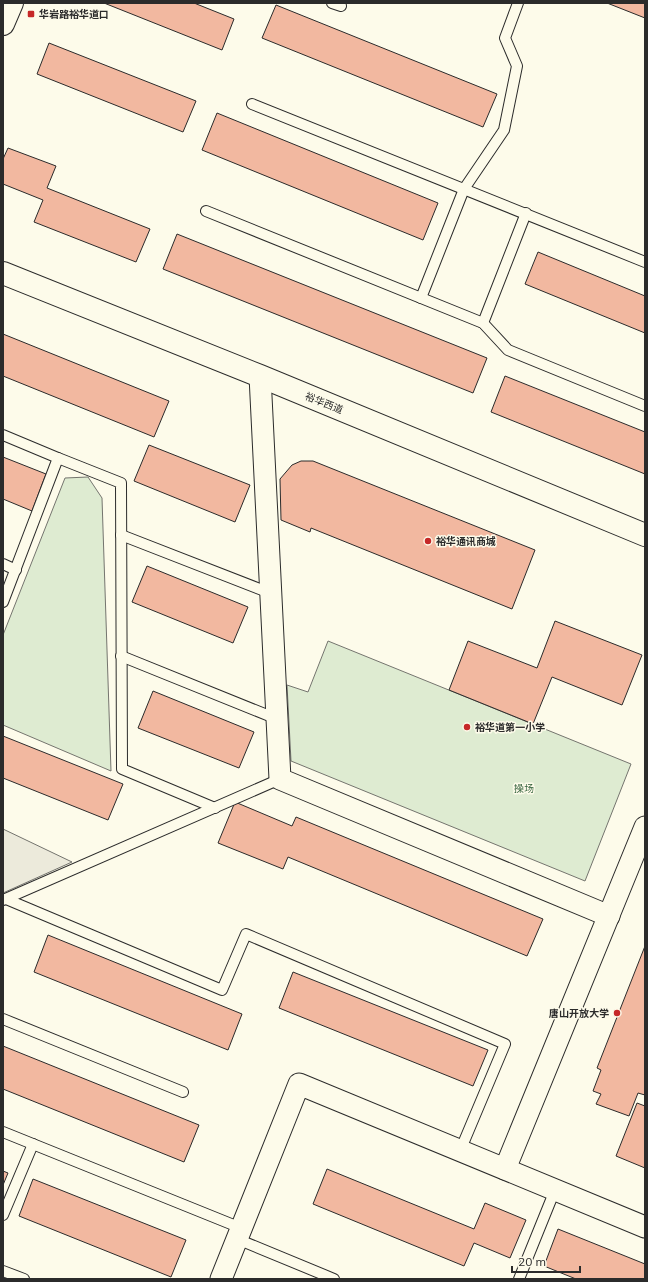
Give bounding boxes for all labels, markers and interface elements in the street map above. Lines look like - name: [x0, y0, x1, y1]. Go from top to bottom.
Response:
- place label: 华岩路裕华道口: [39, 8, 109, 21]
- marker: 华岩路裕华道口: [26, 9, 36, 19]
- street label: 裕华西道: [303, 389, 345, 417]
- place label: 裕华通讯商城: [436, 535, 496, 548]
- marker: 裕华通讯商城: [423, 536, 433, 546]
- place label: 裕华道第一小学: [475, 721, 545, 734]
- marker: 裕华道第一小学: [462, 722, 472, 732]
- park label: 操场: [514, 782, 534, 795]
- place label: 唐山开放大学: [549, 1007, 609, 1020]
- marker: 唐山开放大学: [612, 1008, 622, 1018]
- scale bar: [512, 1248, 580, 1274]
- text: 20 m: [518, 1254, 546, 1269]

